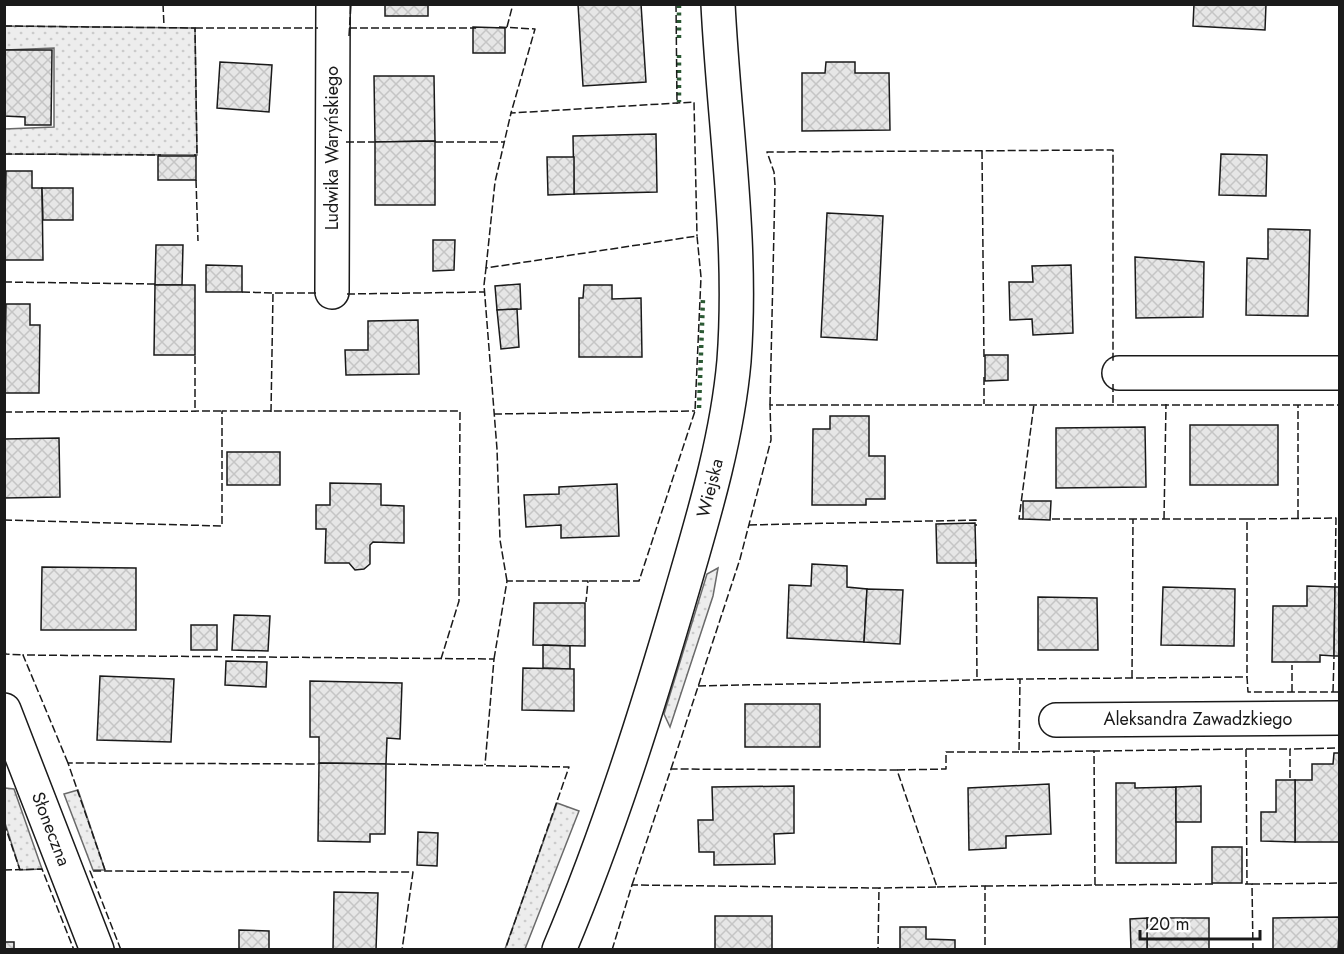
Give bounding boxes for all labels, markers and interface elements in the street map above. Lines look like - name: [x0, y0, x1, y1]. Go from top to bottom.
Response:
- street label: Ludwika Waryńskiego: [319, 66, 345, 230]
- street label: Wiejska: [690, 456, 730, 520]
- street label: Aleksandra Zawadzkiego: [1104, 706, 1293, 732]
- street label: Słoneczna: [25, 788, 77, 870]
- scale bar: [1140, 903, 1260, 941]
- text: 20 m: [1149, 911, 1189, 937]

